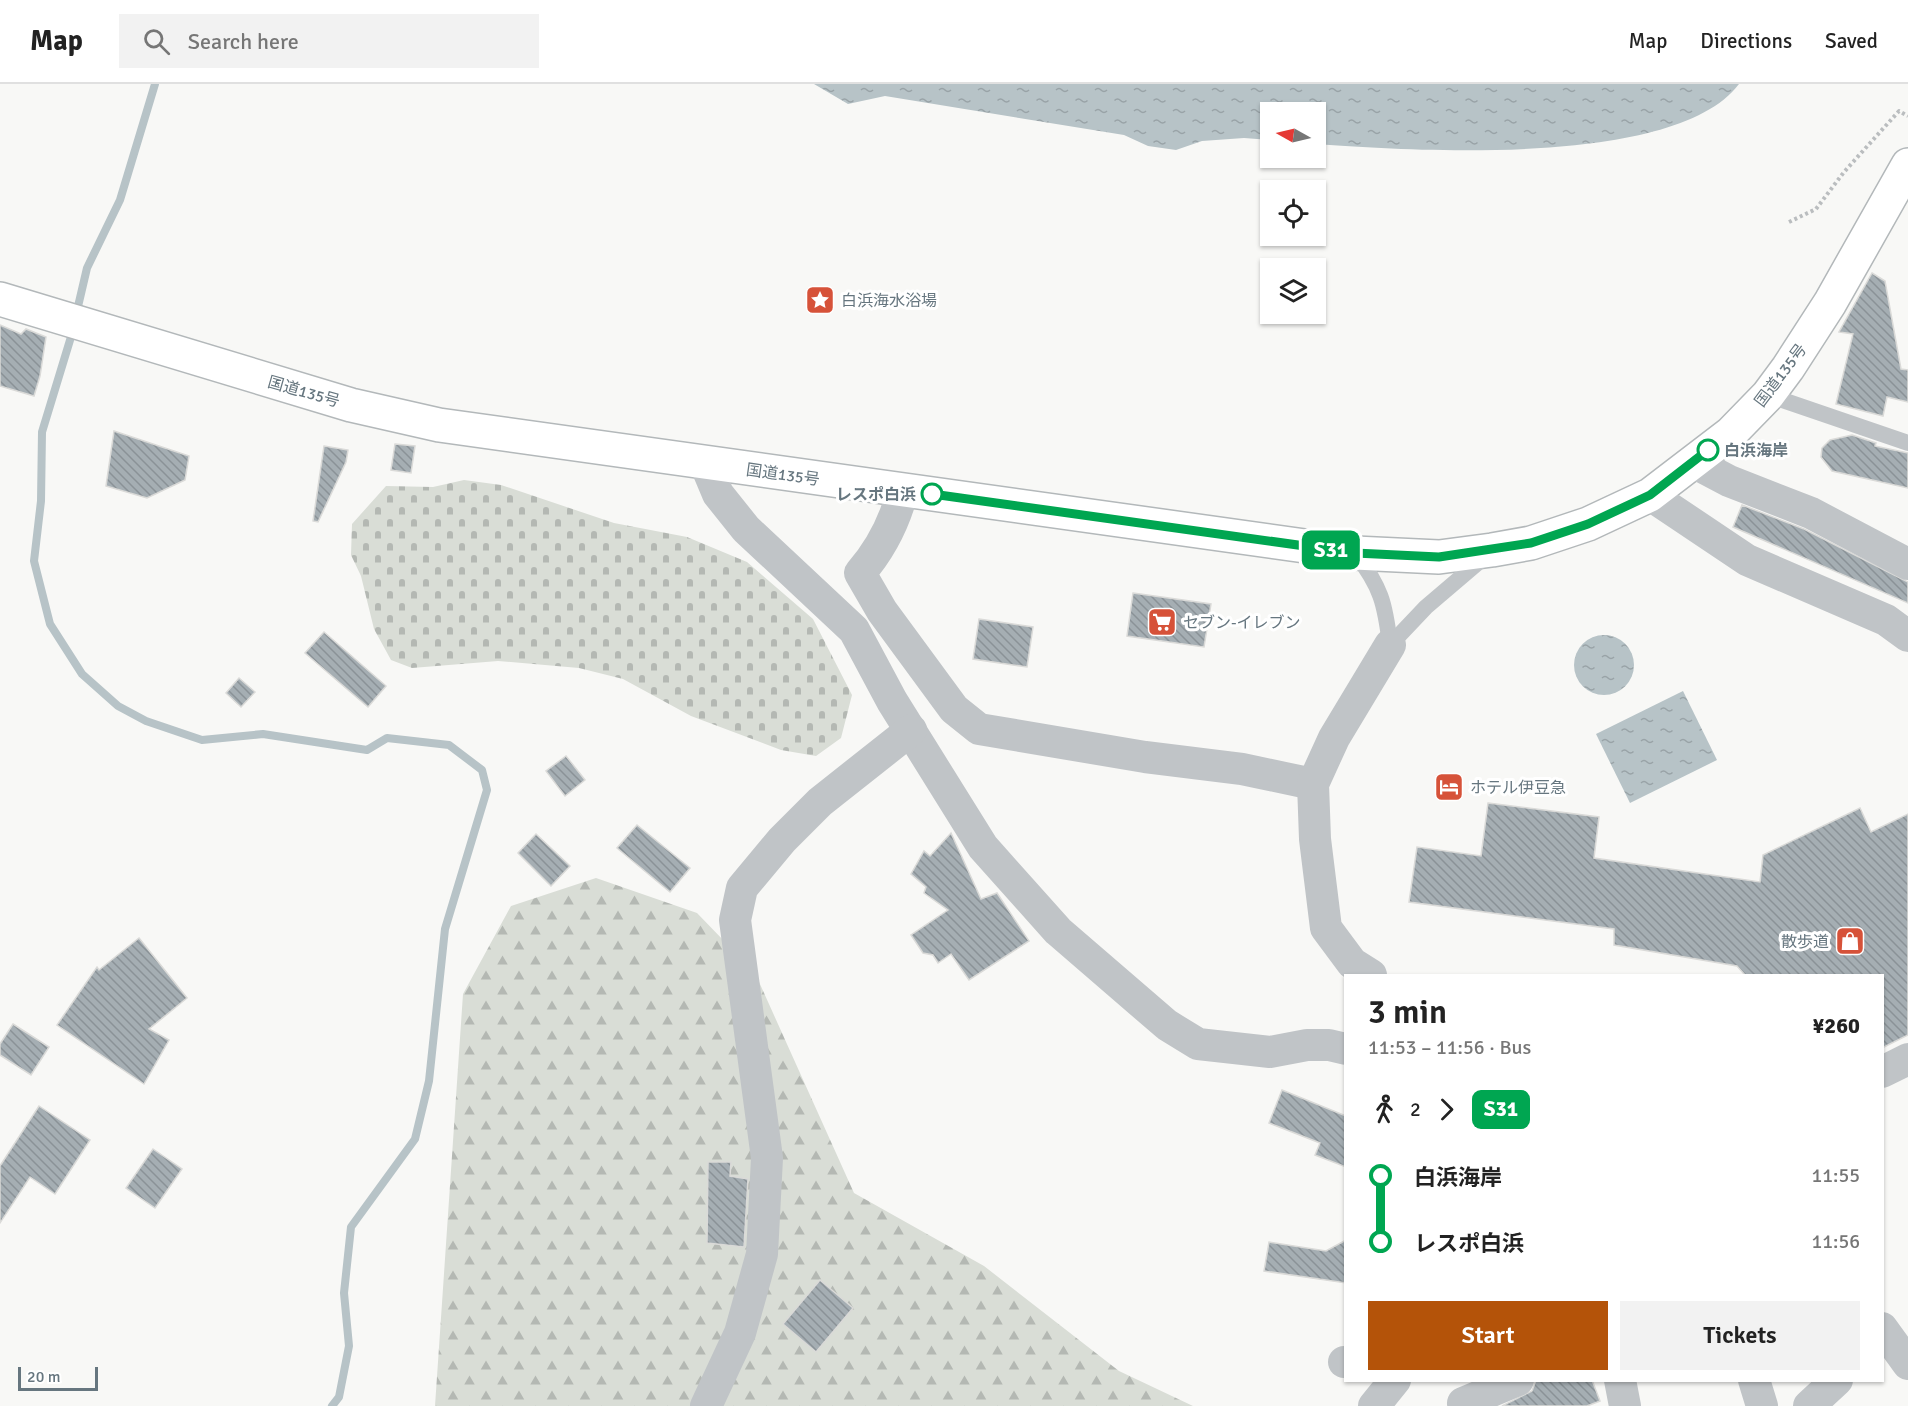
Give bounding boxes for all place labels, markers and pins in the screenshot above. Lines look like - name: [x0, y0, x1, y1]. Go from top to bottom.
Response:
- place icon: 白浜海水浴場: [804, 284, 836, 316]
- place label: 白浜海水浴場: [841, 291, 937, 311]
- marker: 白浜海岸: [1697, 439, 1719, 461]
- place label: 白浜海岸: [1724, 441, 1788, 461]
- marker: レスポ白浜: [921, 483, 943, 505]
- place label: レスポ白浜: [836, 485, 916, 505]
- supermarket icon: セブン-イレブン: [1146, 606, 1178, 638]
- place label: セブン-イレブン: [1183, 613, 1301, 633]
- hotel icon: ホテル伊豆急: [1433, 771, 1465, 803]
- place label: ホテル伊豆急: [1470, 778, 1566, 798]
- shop icon: 散歩道: [1834, 925, 1866, 957]
- place label: 散歩道: [1781, 932, 1829, 952]

